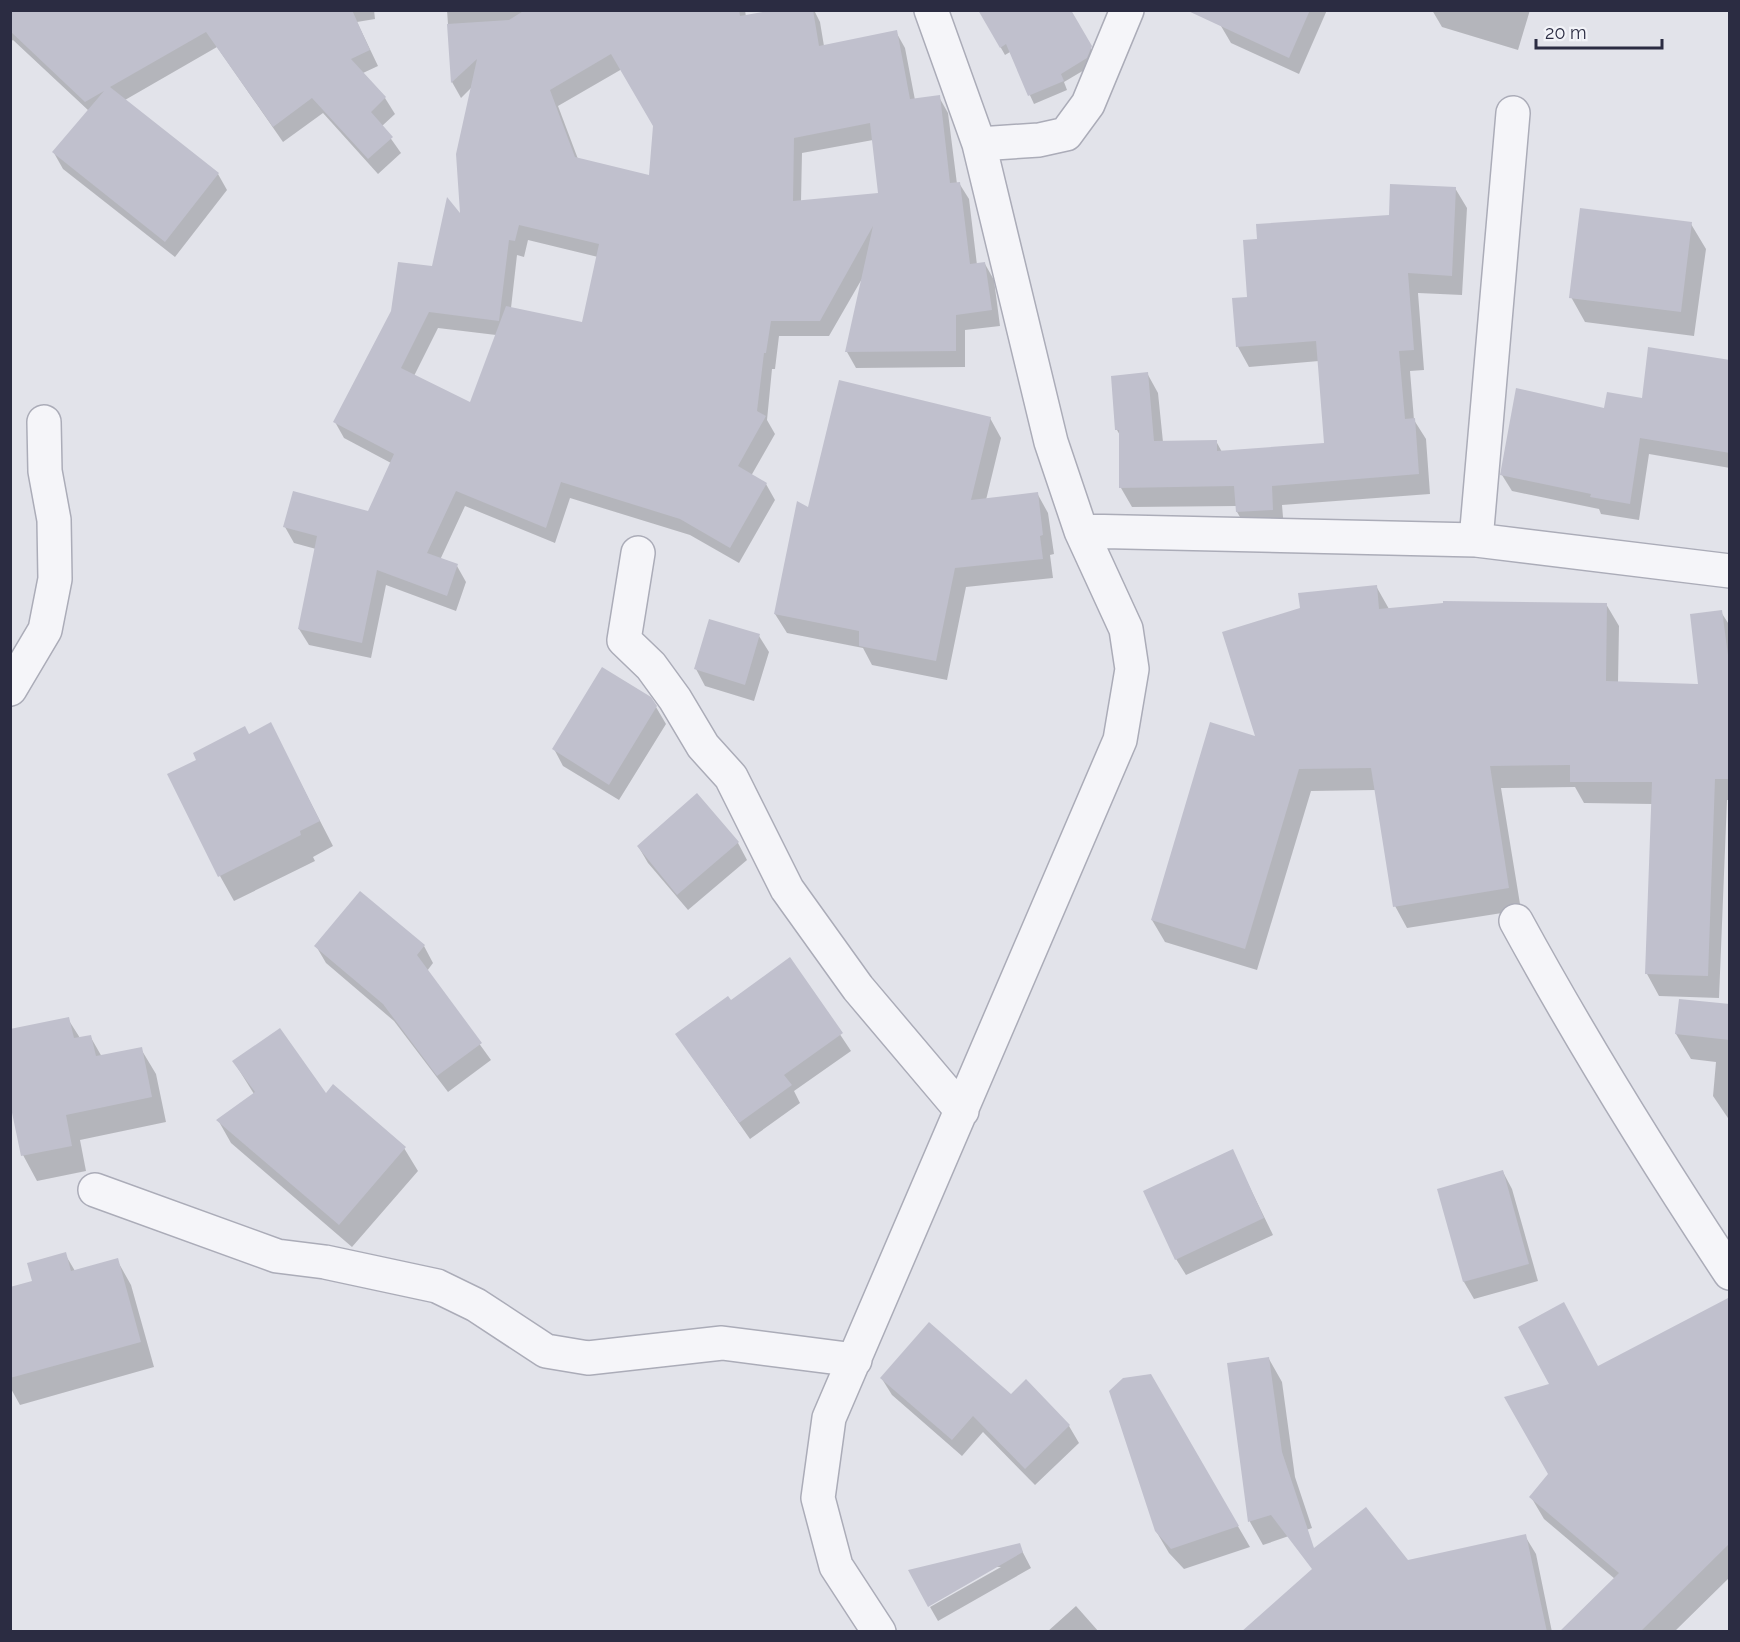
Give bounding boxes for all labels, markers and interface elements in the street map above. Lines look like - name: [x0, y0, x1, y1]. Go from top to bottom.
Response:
- scale bar: [1536, 12, 1662, 50]
- text: 20 m: [1545, 22, 1587, 43]

